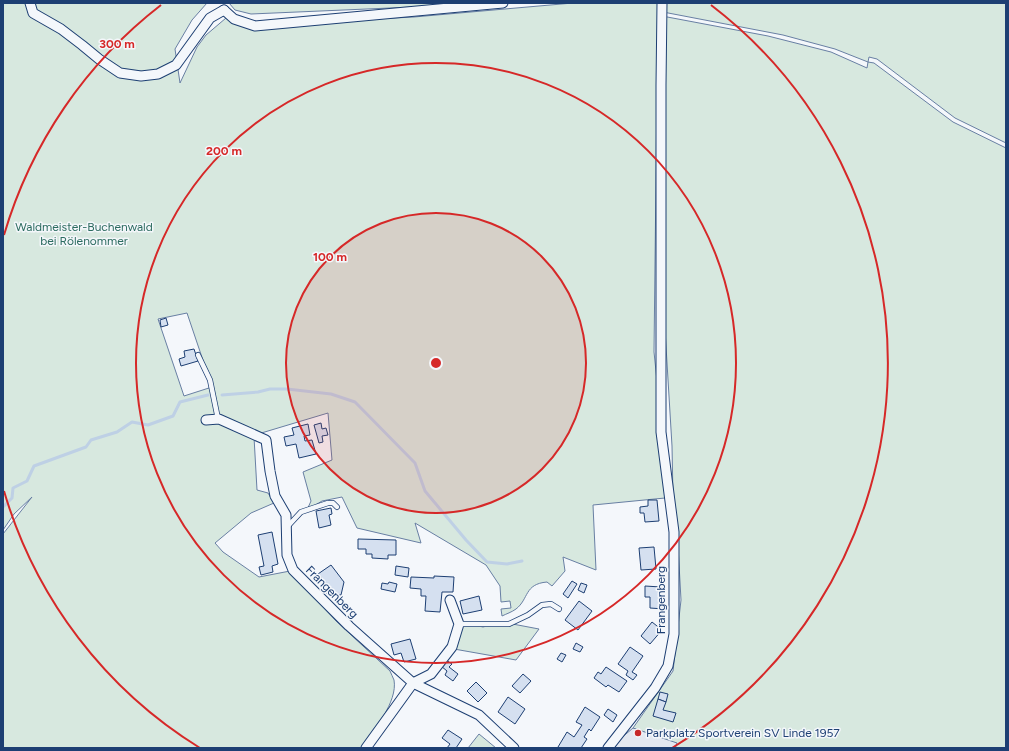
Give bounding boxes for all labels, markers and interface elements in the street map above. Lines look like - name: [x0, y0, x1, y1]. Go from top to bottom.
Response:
- text: 300 m: [99, 37, 135, 51]
- text: 200 m: [206, 144, 242, 158]
- park label: Waldmeister-Buchenwald bei Rölenommer: [15, 220, 153, 248]
- text: 100 m: [313, 250, 347, 264]
- centre of rings: [429, 356, 443, 370]
- street label: Frangenberg: [303, 563, 361, 621]
- street label: Frangenberg: [654, 566, 668, 634]
- place label: Parkplatz Sportverein SV Linde 1957: [646, 726, 840, 740]
- marker: Parkplatz Sportverein SV Linde 1957: [633, 728, 643, 738]

